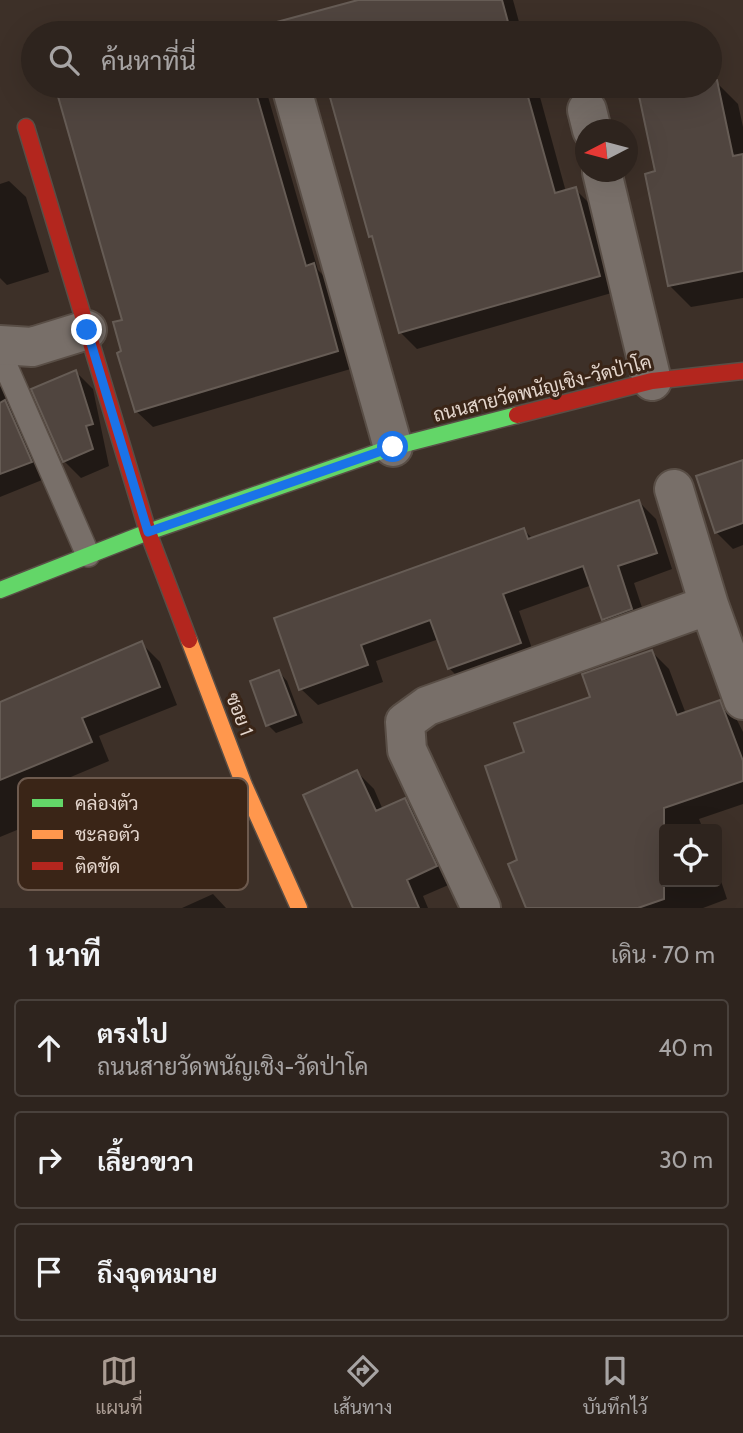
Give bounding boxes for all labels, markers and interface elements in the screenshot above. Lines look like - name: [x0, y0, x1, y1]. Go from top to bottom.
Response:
- search box: [21, 21, 722, 98]
- icon: search: [45, 41, 83, 79]
- text: ค้นหาที่นี่: [101, 45, 196, 77]
- north arrow: [575, 119, 638, 182]
- route end: [71, 314, 102, 345]
- street label: ถนนสายวัดพนัญเชิง-วัดป่าโค: [430, 349, 654, 427]
- route start: [377, 431, 408, 462]
- street label: ซอย 1: [221, 689, 258, 739]
- legend: [18, 778, 248, 890]
- text: คล่องตัว: [75, 792, 139, 815]
- text: ชะลอตัว: [75, 823, 140, 846]
- map controls: [659, 824, 722, 887]
- button: locate: [659, 824, 722, 887]
- text: ติดขัด: [75, 855, 120, 878]
- text: 1 นาที: [28, 937, 101, 974]
- text: เดิน · 70 m: [611, 941, 715, 969]
- text: ตรงไป: [97, 1018, 168, 1050]
- icon: ahead: [30, 1029, 68, 1067]
- text: 40 m: [658, 1034, 713, 1062]
- text: ถนนสายวัดพนัญเชิง-วัดป่าโค: [97, 1053, 368, 1081]
- icon: right: [30, 1141, 68, 1179]
- text: เลี้ยวขวา: [97, 1146, 194, 1178]
- text: 30 m: [659, 1146, 713, 1174]
- icon: arrive: [30, 1253, 68, 1291]
- text: ถึงจุดหมาย: [97, 1258, 218, 1290]
- tab: แผนที่: [95, 1352, 143, 1419]
- tab: เส้นทาง: [333, 1352, 392, 1419]
- tab: บันทึกไว้: [583, 1352, 648, 1419]

